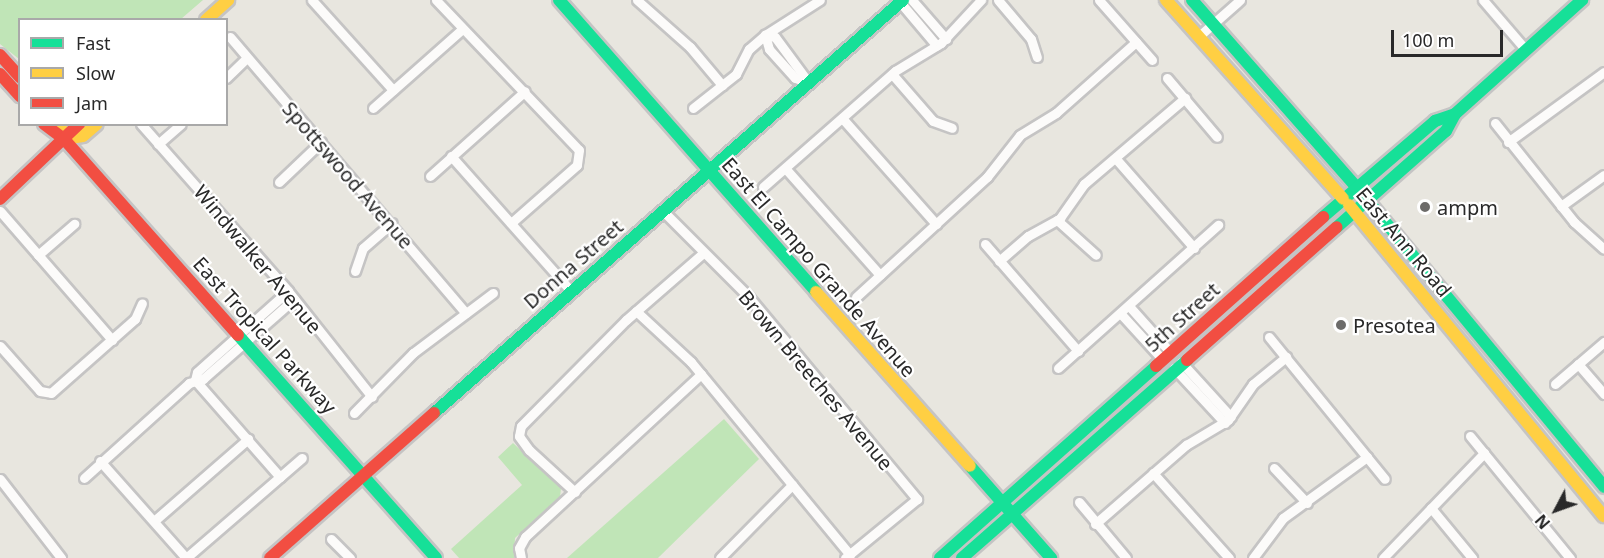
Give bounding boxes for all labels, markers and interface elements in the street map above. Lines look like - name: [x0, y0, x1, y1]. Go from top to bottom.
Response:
- legend: [18, 18, 228, 126]
- scale bar: [1394, 18, 1506, 56]
- text: 100 m: [1402, 28, 1454, 52]
- text: Fast: [76, 31, 111, 55]
- text: Slow: [76, 61, 115, 85]
- text: Jam: [76, 91, 108, 115]
- street label: Spottswood Avenue: [278, 97, 418, 253]
- street label: East El Campo Grande Avenue: [717, 152, 921, 382]
- street label: Windwalker Avenue: [189, 180, 327, 338]
- street label: East Ann Road: [1351, 183, 1457, 301]
- place label: ampm: [1437, 195, 1498, 219]
- marker: ampm: [1418, 200, 1432, 214]
- street label: Donna Street: [518, 214, 628, 314]
- street label: East Tropical Parkway: [188, 252, 342, 418]
- street label: 5th Street: [1140, 277, 1224, 357]
- street label: Brown Breeches Avenue: [734, 285, 898, 475]
- place label: Presotea: [1353, 313, 1436, 337]
- marker: Presotea: [1334, 318, 1348, 332]
- north arrow: [1526, 480, 1586, 540]
- text: N: [1530, 510, 1555, 534]

